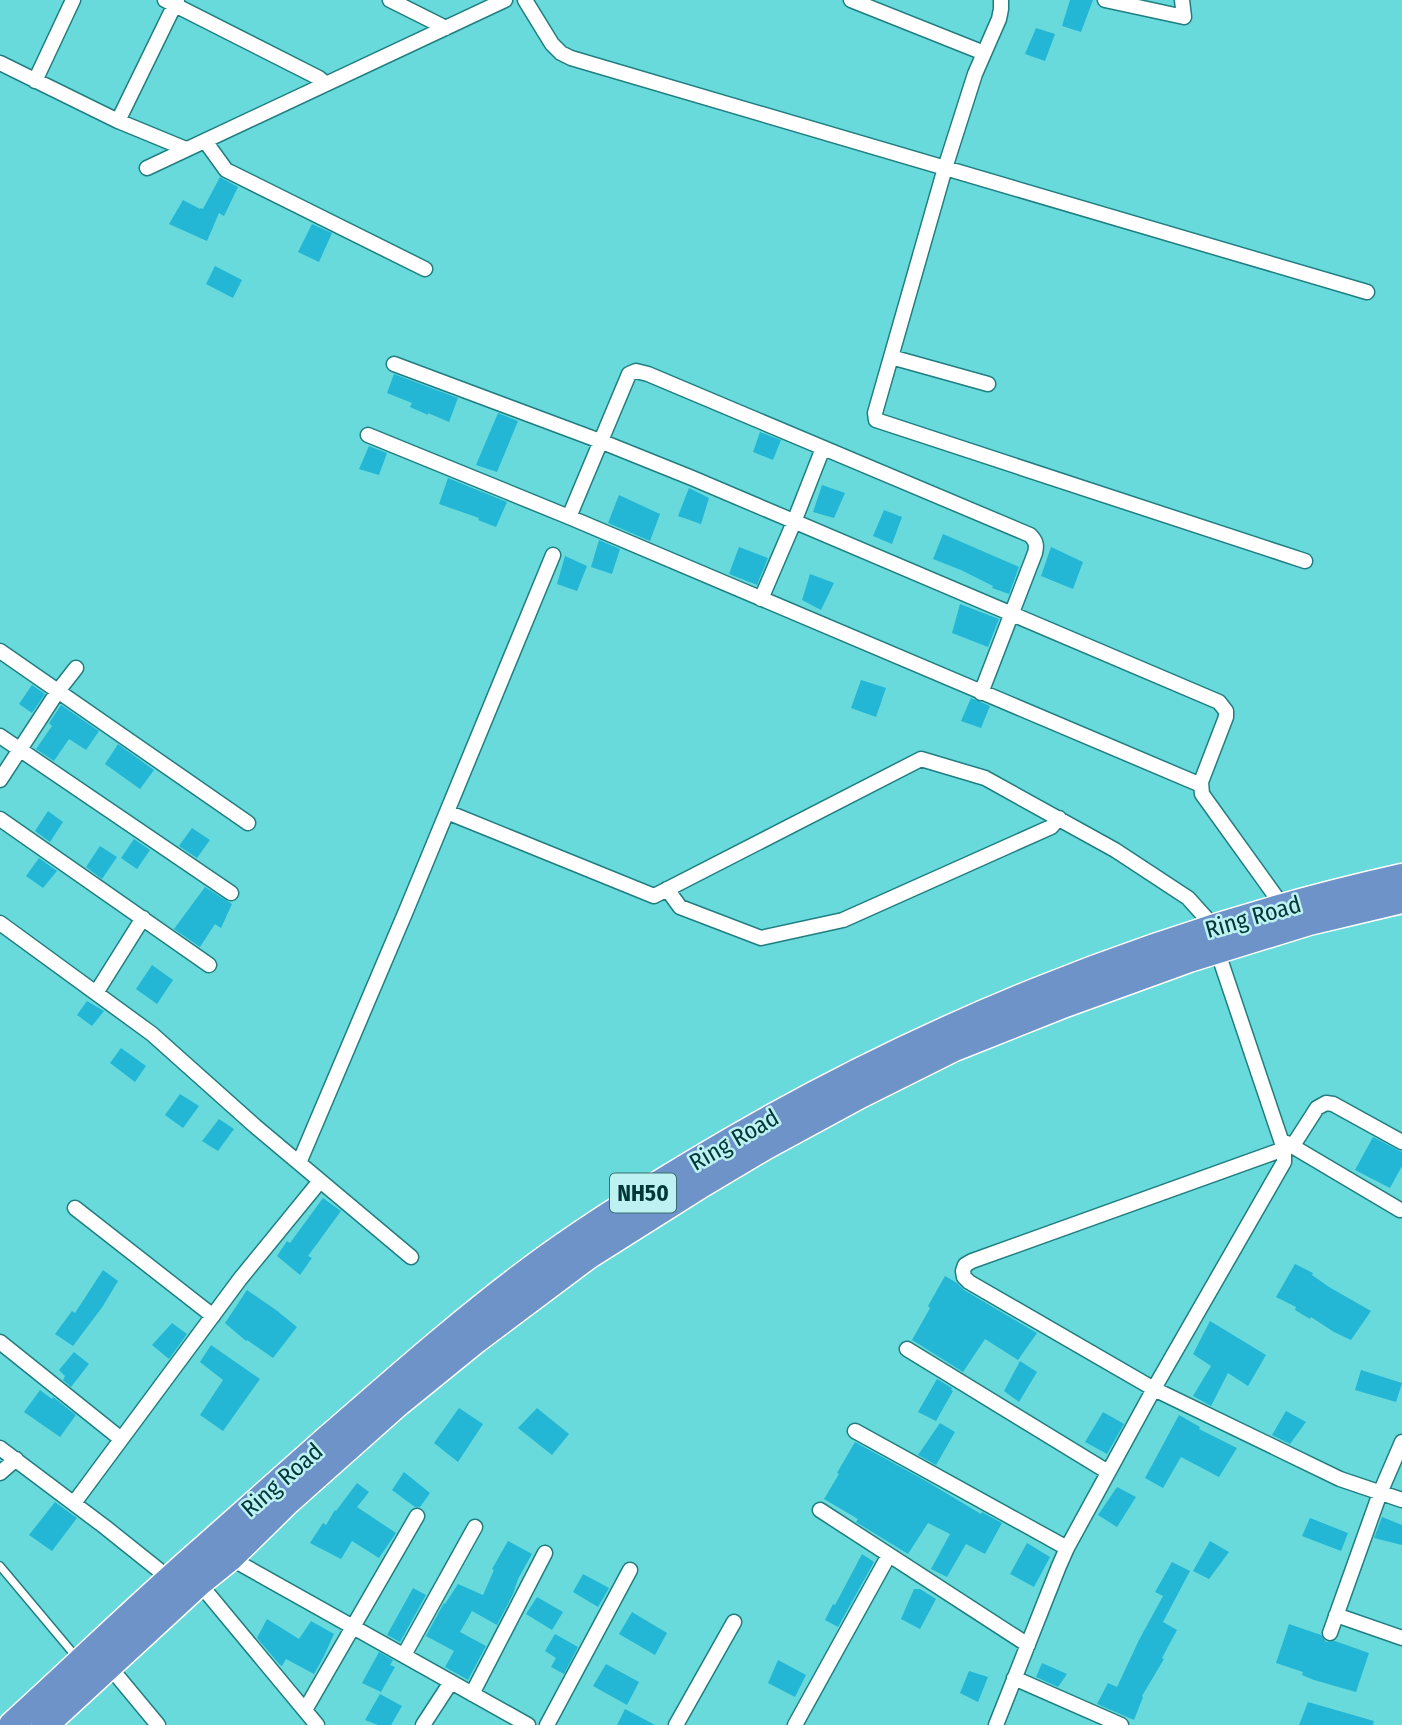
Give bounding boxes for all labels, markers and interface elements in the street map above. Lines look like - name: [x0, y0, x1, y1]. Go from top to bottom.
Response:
- street label: Ring Road: [1202, 890, 1304, 944]
- street label: Ring Road: [684, 1103, 784, 1177]
- road number: NH50: [610, 1174, 676, 1212]
- street label: Ring Road: [236, 1437, 328, 1523]

